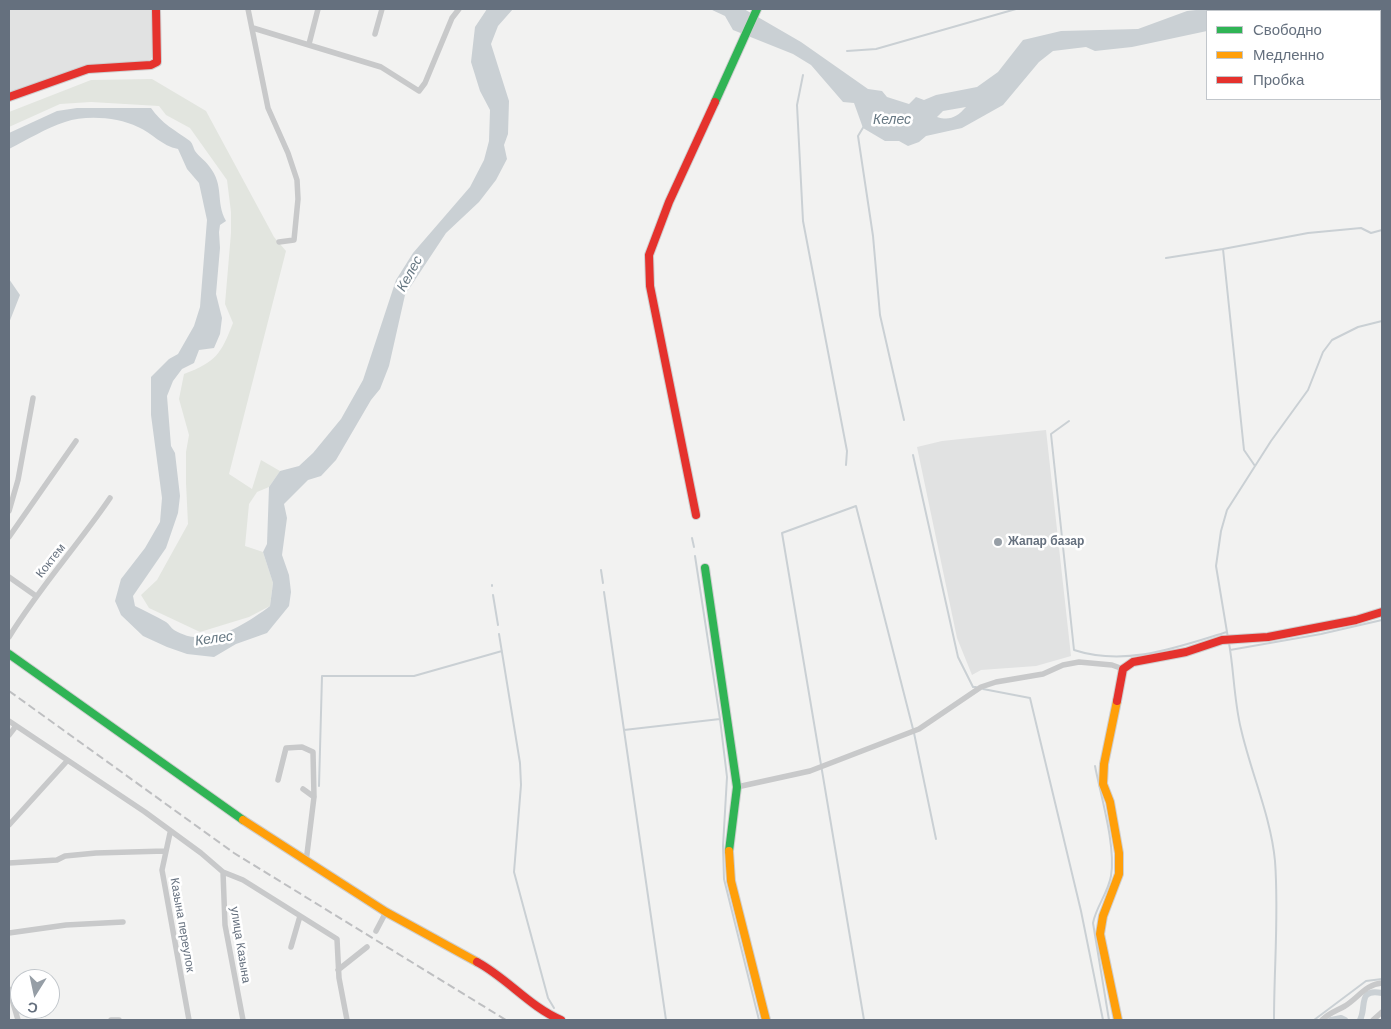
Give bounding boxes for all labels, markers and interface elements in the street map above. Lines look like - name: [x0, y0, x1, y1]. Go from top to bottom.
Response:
- legend: [1206, 10, 1381, 100]
- text: Свободно: [1253, 21, 1322, 38]
- text: Медленно: [1253, 46, 1324, 63]
- text: Пробка: [1253, 71, 1304, 88]
- water label: Келес: [873, 112, 911, 128]
- water label: Келес: [393, 253, 427, 295]
- place label: Жапар базар: [1008, 535, 1084, 549]
- marker: Жапар базар: [992, 536, 1004, 548]
- street label: Коктем: [33, 541, 69, 581]
- water label: Келес: [194, 628, 234, 650]
- street label: Казына переулок: [167, 877, 197, 973]
- street label: улица Казына: [227, 906, 253, 984]
- north arrow: [10, 969, 60, 1019]
- text: С: [26, 999, 39, 1017]

